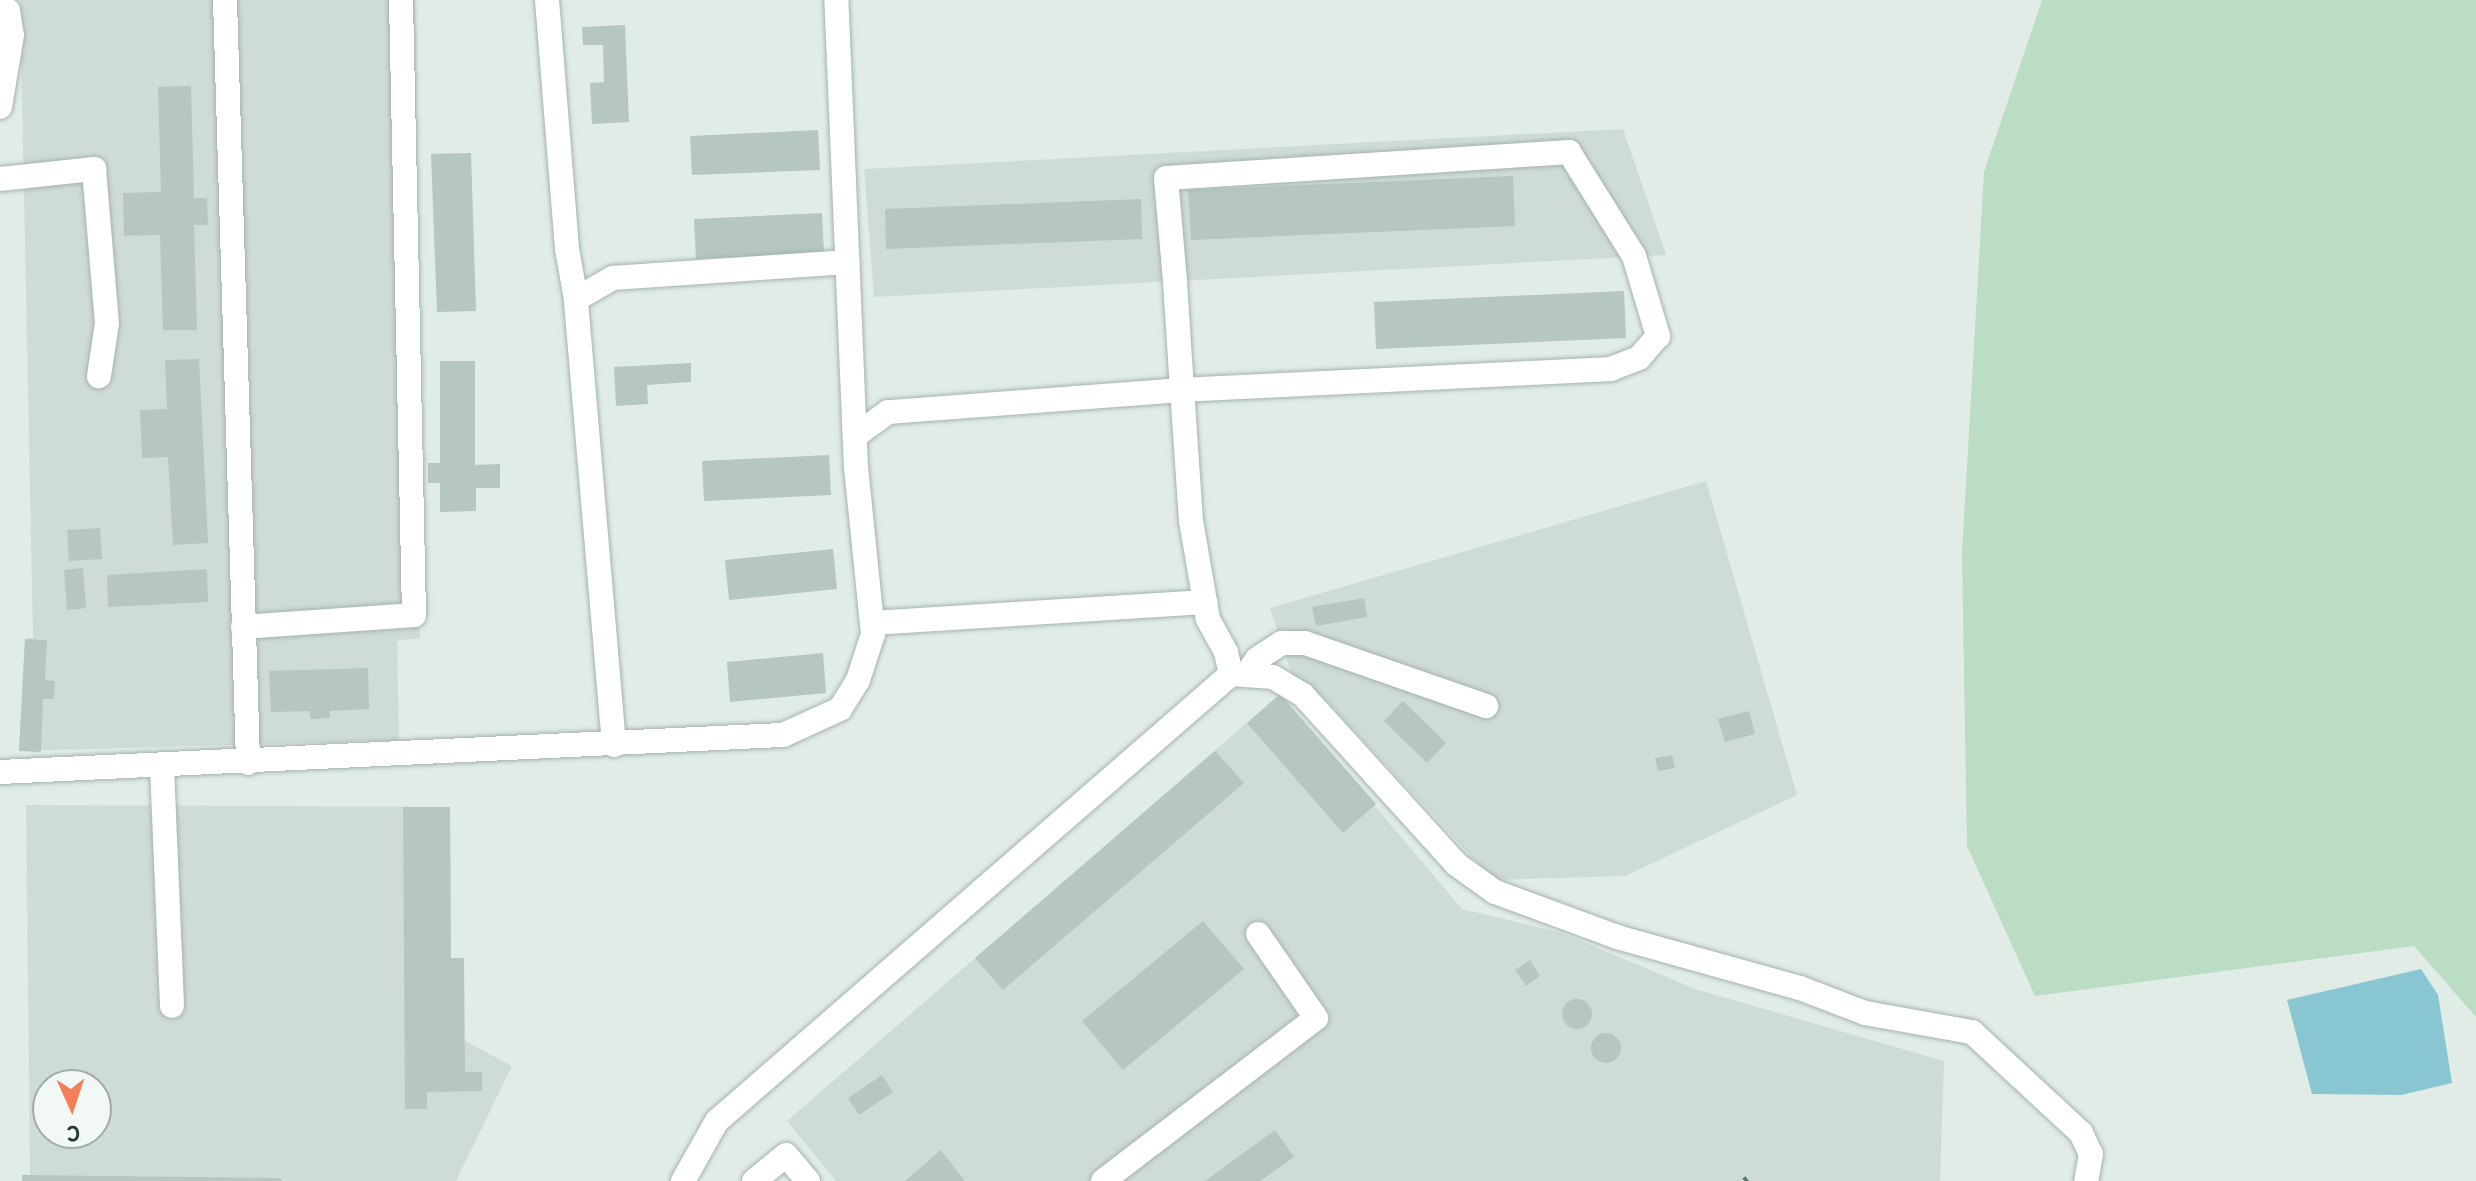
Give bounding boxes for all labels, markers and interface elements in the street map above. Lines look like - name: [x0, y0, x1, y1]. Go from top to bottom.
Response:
- north arrow: [32, 1069, 112, 1149]
- text: С: [65, 1118, 81, 1145]

